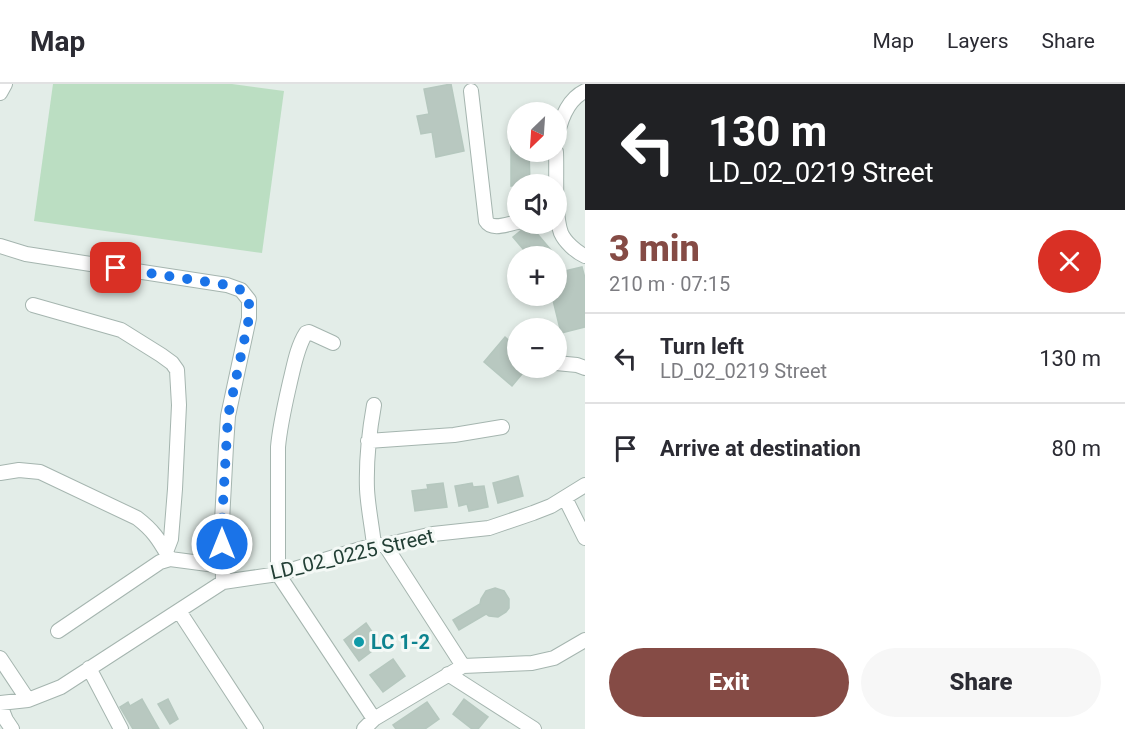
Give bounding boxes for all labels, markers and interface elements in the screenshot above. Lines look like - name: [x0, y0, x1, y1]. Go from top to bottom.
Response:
- text: Map: [30, 25, 85, 58]
- text: Map: [872, 29, 914, 53]
- text: Layers: [947, 29, 1008, 53]
- text: Share: [1041, 29, 1095, 53]
- north arrow: [507, 102, 567, 162]
- map controls: [507, 102, 567, 378]
- text: 130 m: [708, 107, 827, 156]
- icon: left: [609, 108, 687, 186]
- text: LD_02_0219 Street: [708, 157, 934, 189]
- button: sound: [507, 174, 567, 234]
- text: 3 min: [609, 228, 700, 270]
- button: close: [1038, 230, 1101, 293]
- pin: [90, 242, 141, 293]
- button: +: [507, 246, 567, 306]
- icon: arrive: [99, 251, 132, 284]
- text: 210 m · 07:15: [609, 272, 730, 296]
- button: −: [507, 318, 567, 378]
- text: Turn left: [660, 334, 744, 359]
- icon: left: [609, 342, 642, 375]
- text: 130 m: [1039, 346, 1101, 371]
- text: LD_02_0219 Street: [660, 359, 827, 383]
- icon: arrive: [609, 432, 642, 465]
- text: Arrive at destination: [660, 436, 861, 461]
- text: 80 m: [1052, 436, 1101, 461]
- position arrow: [190, 512, 254, 576]
- street label: LD_02_0225 Street: [268, 524, 436, 584]
- place label: LC 1-2: [371, 630, 430, 654]
- marker: LC 1-2: [352, 635, 366, 649]
- button: Exit: [609, 648, 849, 717]
- button: Share: [861, 648, 1101, 717]

